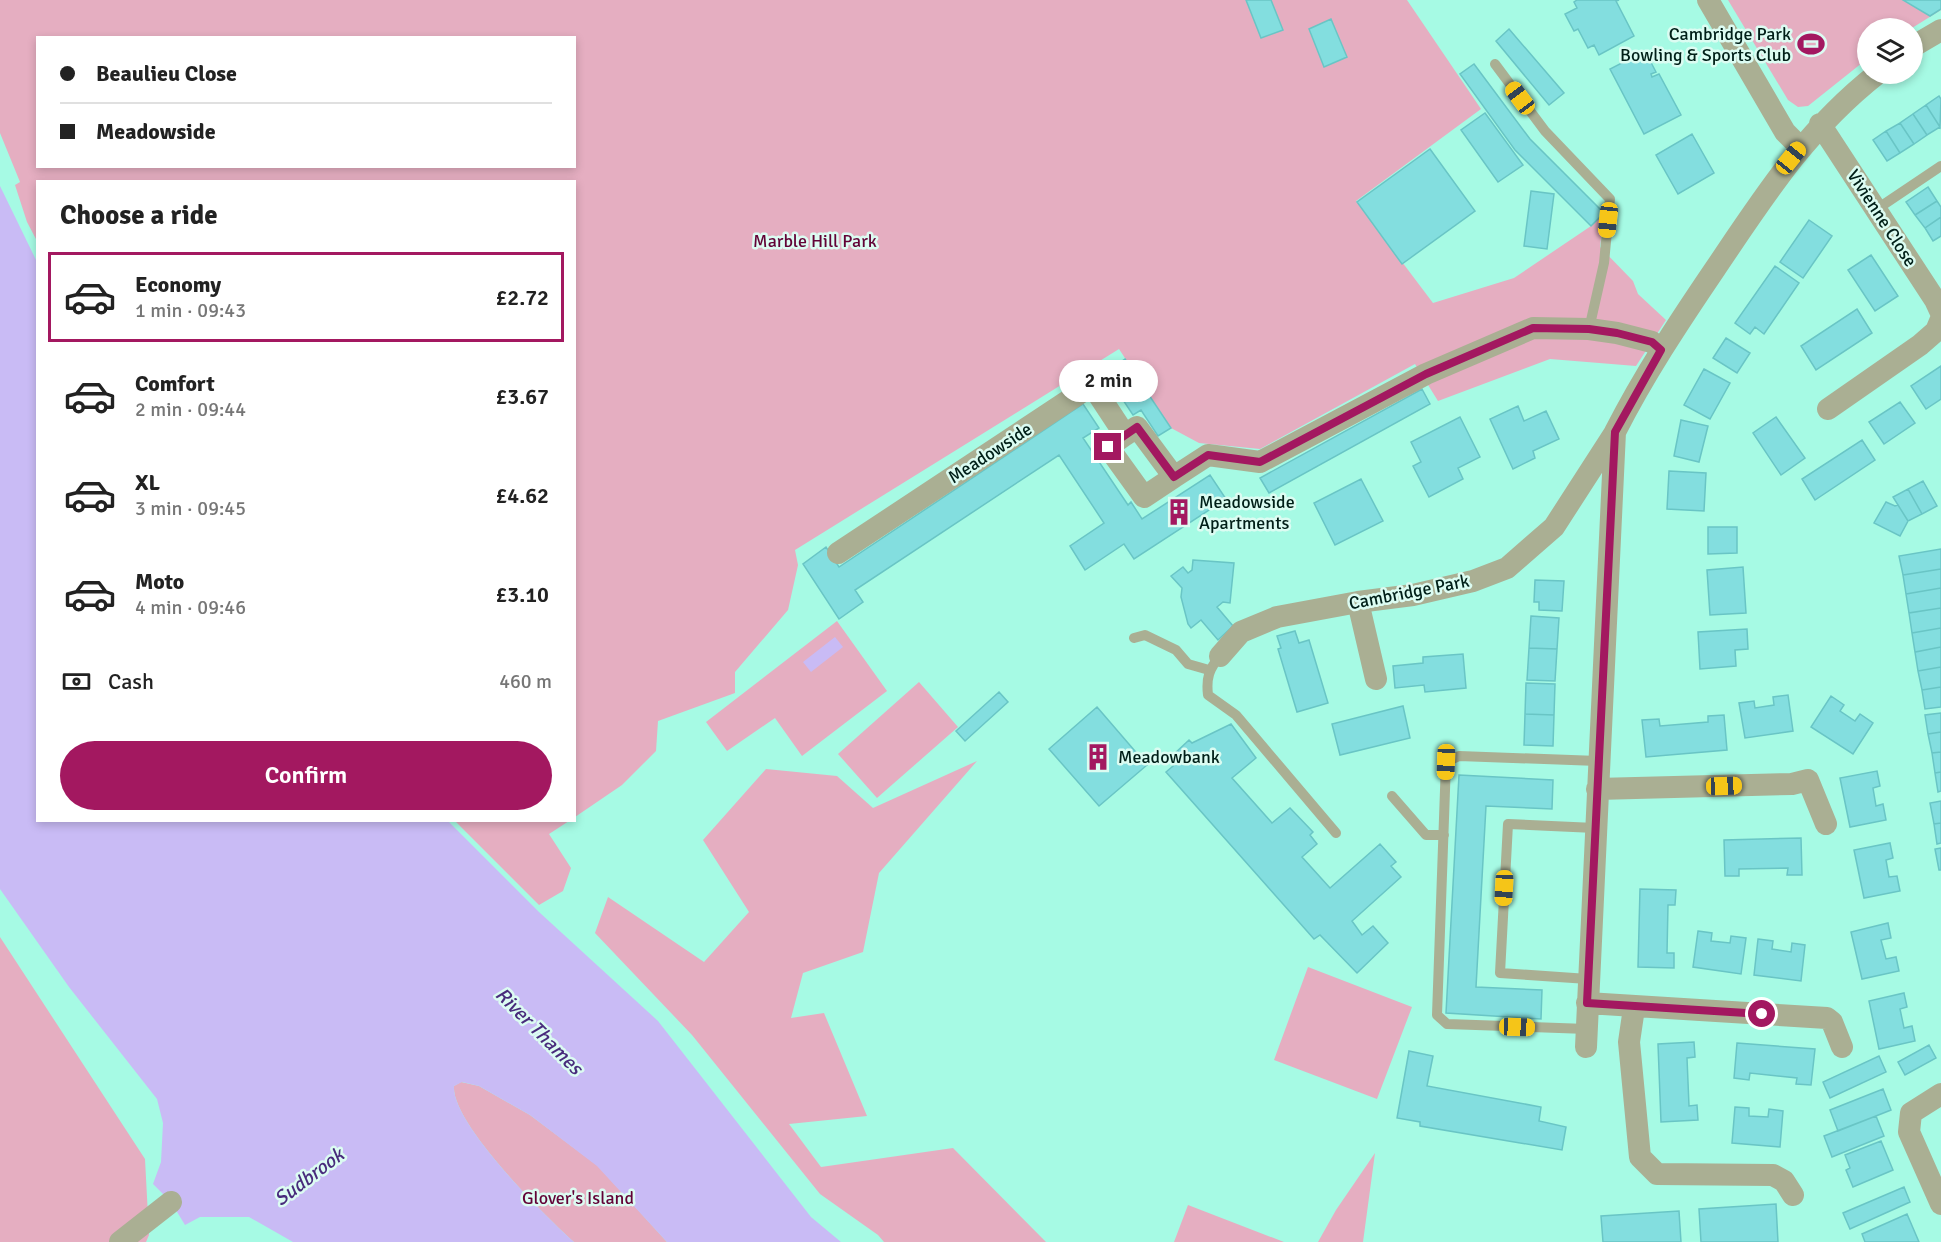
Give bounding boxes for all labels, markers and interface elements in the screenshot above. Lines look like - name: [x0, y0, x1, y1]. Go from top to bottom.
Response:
- map controls: [1857, 18, 1923, 84]
- button: layers: [1857, 18, 1923, 84]
- place label: Cambridge Park Bowling & Sports Club: [1620, 23, 1791, 66]
- sports icon: Cambridge Park Bowling & Sports Club: [1796, 29, 1826, 59]
- text: Beaulieu Close: [96, 60, 237, 87]
- car: [1502, 78, 1538, 118]
- text: Meadowside: [96, 118, 216, 145]
- car: [1773, 138, 1809, 178]
- street label: Vivienne Close: [1842, 165, 1922, 271]
- text: Choose a ride: [60, 199, 218, 232]
- car: [1597, 201, 1619, 239]
- park label: Marble Hill Park: [753, 230, 877, 252]
- icon: car: [63, 270, 117, 324]
- text: Economy: [135, 271, 221, 298]
- text: £2.72: [495, 284, 549, 311]
- text: 1 min · 09:43: [135, 298, 246, 323]
- callout: 2 min: [1058, 360, 1158, 402]
- text: 2 min: [1085, 368, 1132, 393]
- icon: car: [63, 369, 117, 423]
- text: Comfort: [135, 370, 215, 397]
- text: £3.67: [495, 383, 549, 410]
- text: 2 min · 09:44: [135, 397, 246, 422]
- street label: Meadowside: [944, 418, 1036, 488]
- route end: [1094, 433, 1121, 460]
- icon: car: [63, 468, 117, 522]
- text: XL: [135, 469, 160, 496]
- text: £4.62: [495, 482, 549, 509]
- place label: Meadowside Apartments: [1199, 491, 1295, 534]
- text: 3 min · 09:45: [135, 496, 246, 521]
- building icon: Meadowside Apartments: [1164, 497, 1194, 527]
- icon: car: [63, 567, 117, 621]
- text: Moto: [135, 568, 184, 595]
- street label: Cambridge Park: [1347, 570, 1471, 614]
- text: £3.10: [495, 581, 549, 608]
- text: 4 min · 09:46: [135, 595, 246, 620]
- icon: cash: [60, 665, 93, 698]
- text: Cash: [108, 668, 154, 695]
- text: 460 m: [499, 669, 552, 694]
- button: Confirm: [60, 741, 552, 810]
- building icon: Meadowbank: [1083, 742, 1113, 772]
- car: [1436, 744, 1456, 780]
- place label: Meadowbank: [1118, 746, 1220, 768]
- car: [1706, 776, 1742, 796]
- car: [1494, 870, 1514, 906]
- water label: River Thames: [490, 982, 590, 1082]
- route start: [1748, 1000, 1775, 1027]
- car: [1499, 1017, 1535, 1037]
- water label: Sudbrook: [269, 1141, 350, 1211]
- park label: Glover's Island: [522, 1187, 634, 1209]

